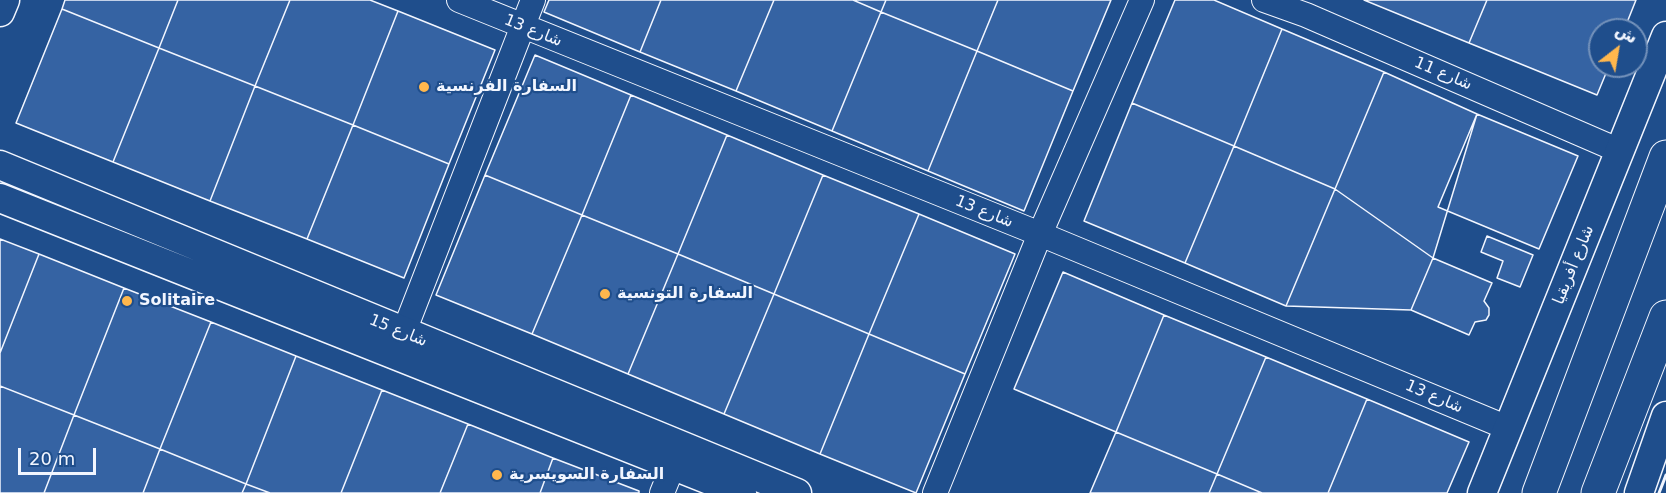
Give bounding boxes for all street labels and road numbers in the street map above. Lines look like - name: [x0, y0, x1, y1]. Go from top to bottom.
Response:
- street label: شارع 13: [501, 11, 565, 51]
- street label: شارع 11: [1411, 53, 1475, 95]
- street label: شارع 13: [952, 192, 1016, 232]
- street label: شارع أفريقيا: [1549, 223, 1599, 307]
- street label: شارع 15: [366, 311, 430, 351]
- street label: شارع 13: [1402, 376, 1466, 418]

